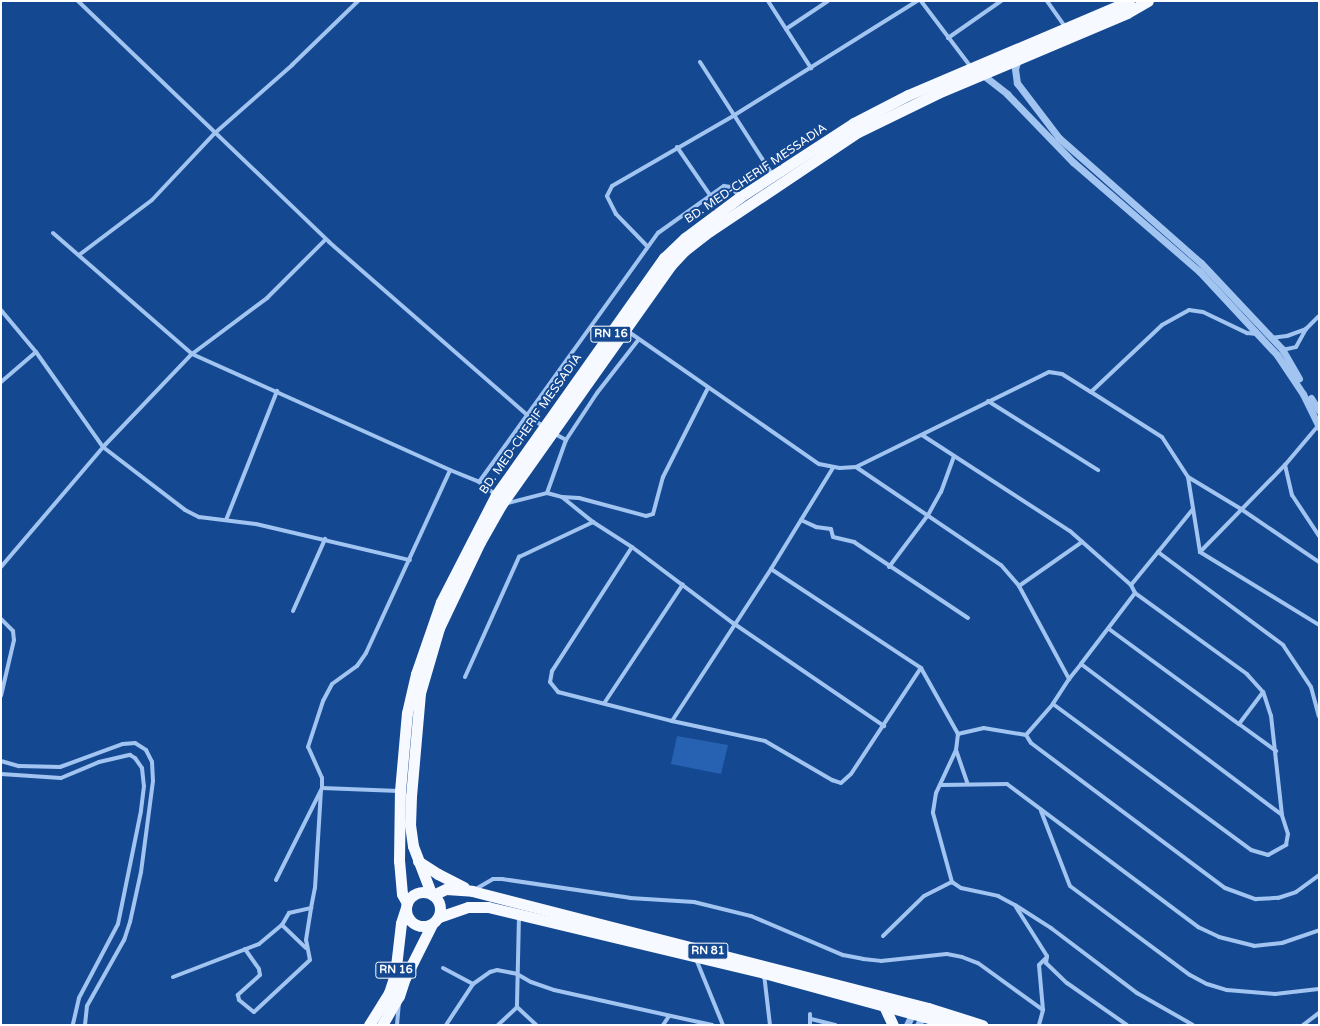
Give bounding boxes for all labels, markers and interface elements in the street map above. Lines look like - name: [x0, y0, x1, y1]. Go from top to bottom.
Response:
- street label: BD. MED-CHERIF MESSADIA: [682, 121, 830, 227]
- road number: RN 16: [590, 325, 632, 343]
- street label: BD. MED-CHERIF MESSADIA: [477, 351, 585, 497]
- road number: RN 81: [687, 942, 729, 960]
- road number: RN 16: [375, 961, 417, 979]

